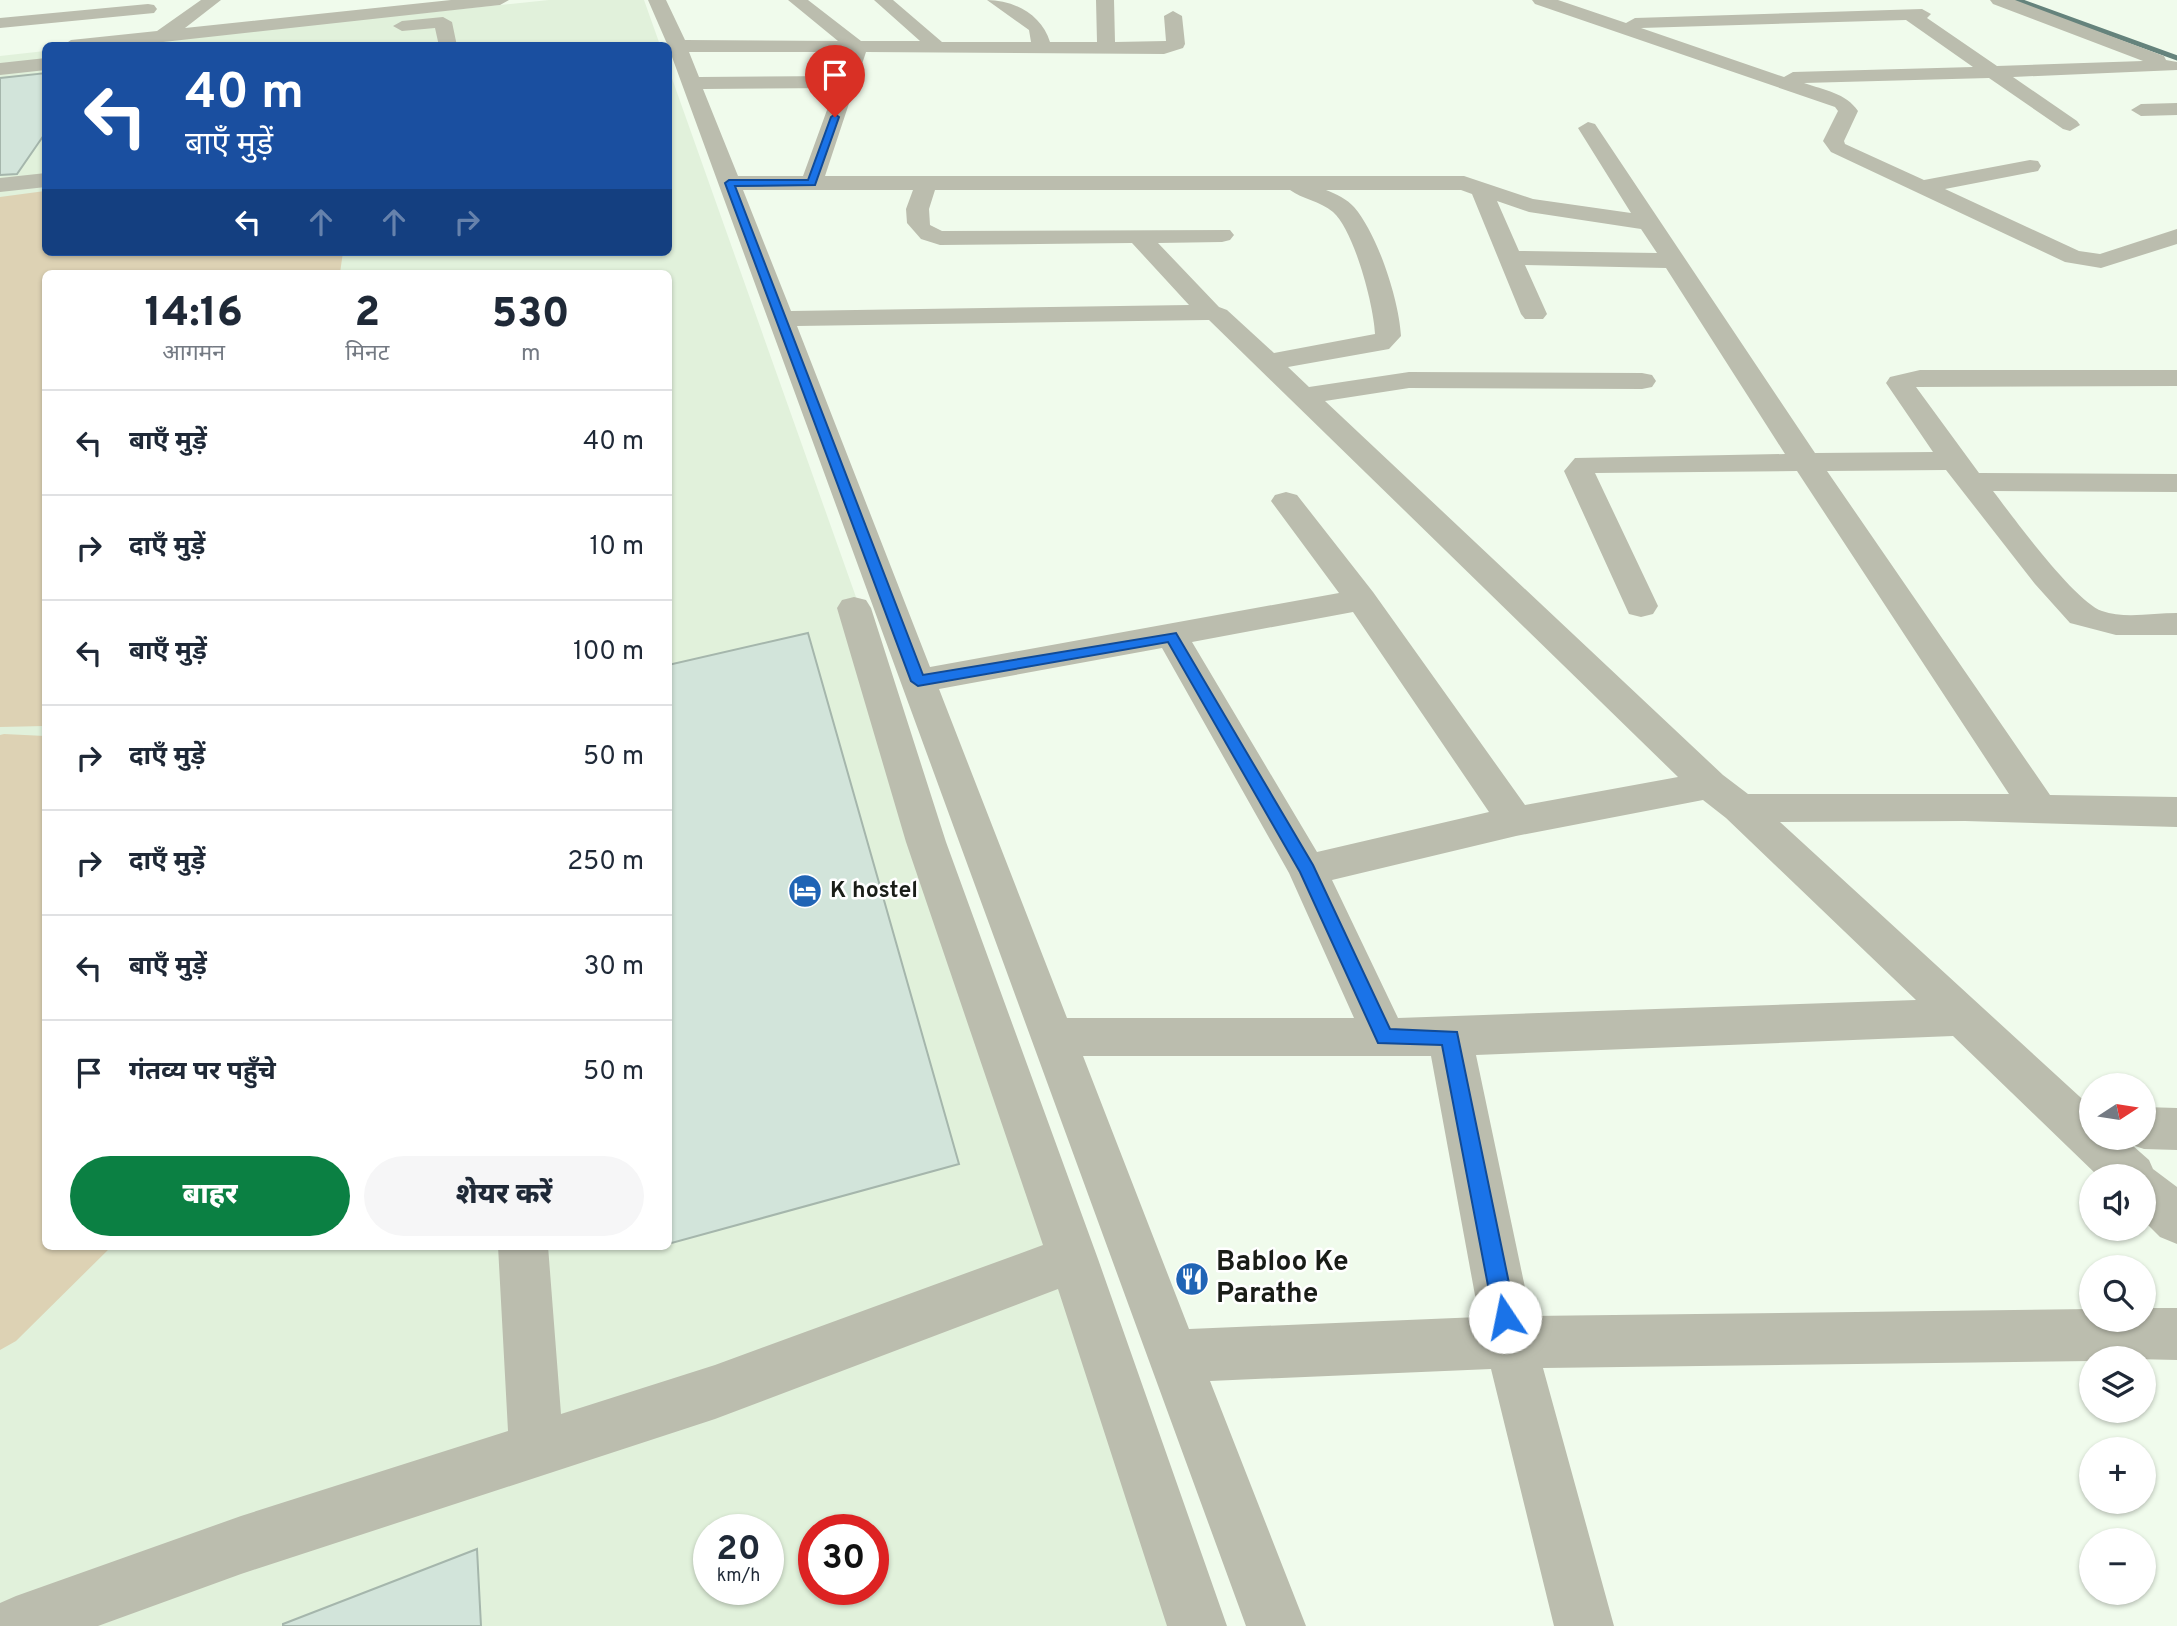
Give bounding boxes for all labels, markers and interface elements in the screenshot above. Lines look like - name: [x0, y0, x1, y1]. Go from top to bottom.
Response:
- pin: [805, 45, 865, 117]
- icon: arrive: [816, 56, 854, 94]
- text: 40 m: [185, 64, 304, 126]
- icon: left: [70, 70, 161, 161]
- text: बाएँ मुड़ें: [185, 126, 273, 166]
- icon: left: [229, 203, 267, 241]
- icon: ahead: [302, 203, 340, 241]
- icon: ahead: [375, 203, 413, 241]
- icon: right: [448, 203, 486, 241]
- text: 14:16: [144, 288, 243, 341]
- text: 2: [355, 288, 380, 341]
- text: 530: [492, 289, 570, 342]
- text: आगमन: [162, 340, 225, 369]
- text: मिनट: [345, 340, 389, 369]
- text: m: [521, 340, 540, 369]
- icon: left: [70, 424, 108, 462]
- text: बाएँ मुड़ें: [129, 426, 207, 459]
- text: 40 m: [583, 426, 644, 459]
- icon: right: [70, 529, 108, 567]
- text: दाएँ मुड़ें: [129, 531, 205, 564]
- text: 10 m: [589, 531, 644, 564]
- icon: left: [70, 634, 108, 672]
- text: बाएँ मुड़ें: [129, 636, 207, 669]
- text: 100 m: [573, 636, 644, 669]
- icon: right: [70, 739, 108, 777]
- text: दाएँ मुड़ें: [129, 741, 205, 774]
- text: 50 m: [583, 741, 644, 774]
- icon: right: [70, 844, 108, 882]
- text: दाएँ मुड़ें: [129, 846, 205, 879]
- text: 250 m: [567, 846, 644, 879]
- hotel icon: K hostel: [786, 872, 824, 910]
- place label: K hostel: [830, 877, 918, 906]
- icon: left: [70, 949, 108, 987]
- text: बाएँ मुड़ें: [129, 951, 207, 984]
- text: 30 m: [584, 951, 644, 984]
- icon: arrive: [70, 1054, 108, 1092]
- text: गंतव्य पर पहुँचे: [129, 1056, 276, 1089]
- text: 50 m: [583, 1056, 644, 1089]
- north arrow: [2079, 1073, 2156, 1150]
- map controls: [2079, 1073, 2156, 1605]
- button: बाहर: [70, 1156, 350, 1236]
- button: शेयर करें: [364, 1156, 644, 1236]
- button: sound: [2079, 1164, 2156, 1241]
- place label: Babloo Ke Parathe: [1216, 1245, 1349, 1313]
- button: search: [2079, 1255, 2156, 1332]
- restaurant icon: Babloo Ke Parathe: [1173, 1260, 1211, 1298]
- position arrow: [1468, 1280, 1542, 1354]
- button: layers: [2079, 1346, 2156, 1423]
- button: +: [2079, 1437, 2156, 1514]
- speed limit sign: 30: [798, 1514, 889, 1605]
- text: 20: [716, 1528, 761, 1572]
- button: −: [2079, 1528, 2156, 1605]
- text: km/h: [717, 1565, 760, 1588]

